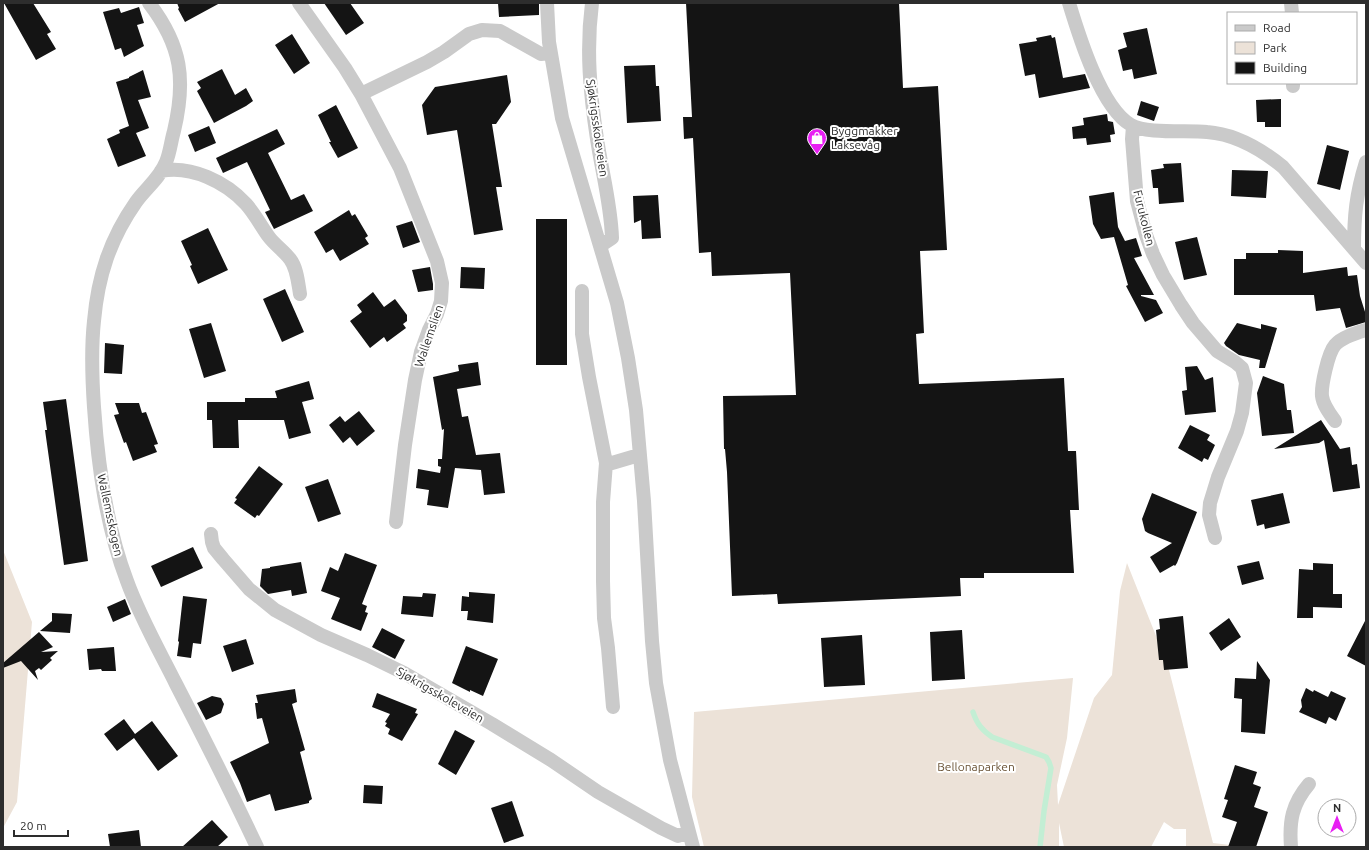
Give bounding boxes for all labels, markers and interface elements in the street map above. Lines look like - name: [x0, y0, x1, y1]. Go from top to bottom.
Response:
- legend: [1227, 12, 1357, 84]
- text: Road: [1263, 21, 1291, 34]
- text: Park: [1263, 41, 1287, 54]
- text: Building: [1263, 61, 1307, 74]
- street label: Sjøkrigsskoleveien: [584, 78, 611, 178]
- place label: Byggmakker Laksevåg: [831, 124, 898, 151]
- shop icon: Byggmakker Laksevåg: [806, 127, 828, 155]
- street label: Furukollen: [1131, 189, 1158, 247]
- street label: Wallemslien: [412, 303, 445, 369]
- street label: Wallemsskogen: [95, 472, 126, 557]
- street label: Sjøkrigsskoleveien: [394, 664, 486, 725]
- park label: Bellonaparken: [937, 760, 1015, 773]
- north arrow: [1317, 798, 1357, 838]
- text: N: [1333, 802, 1341, 814]
- scale bar: [14, 812, 68, 838]
- text: 20 m: [20, 819, 47, 832]

